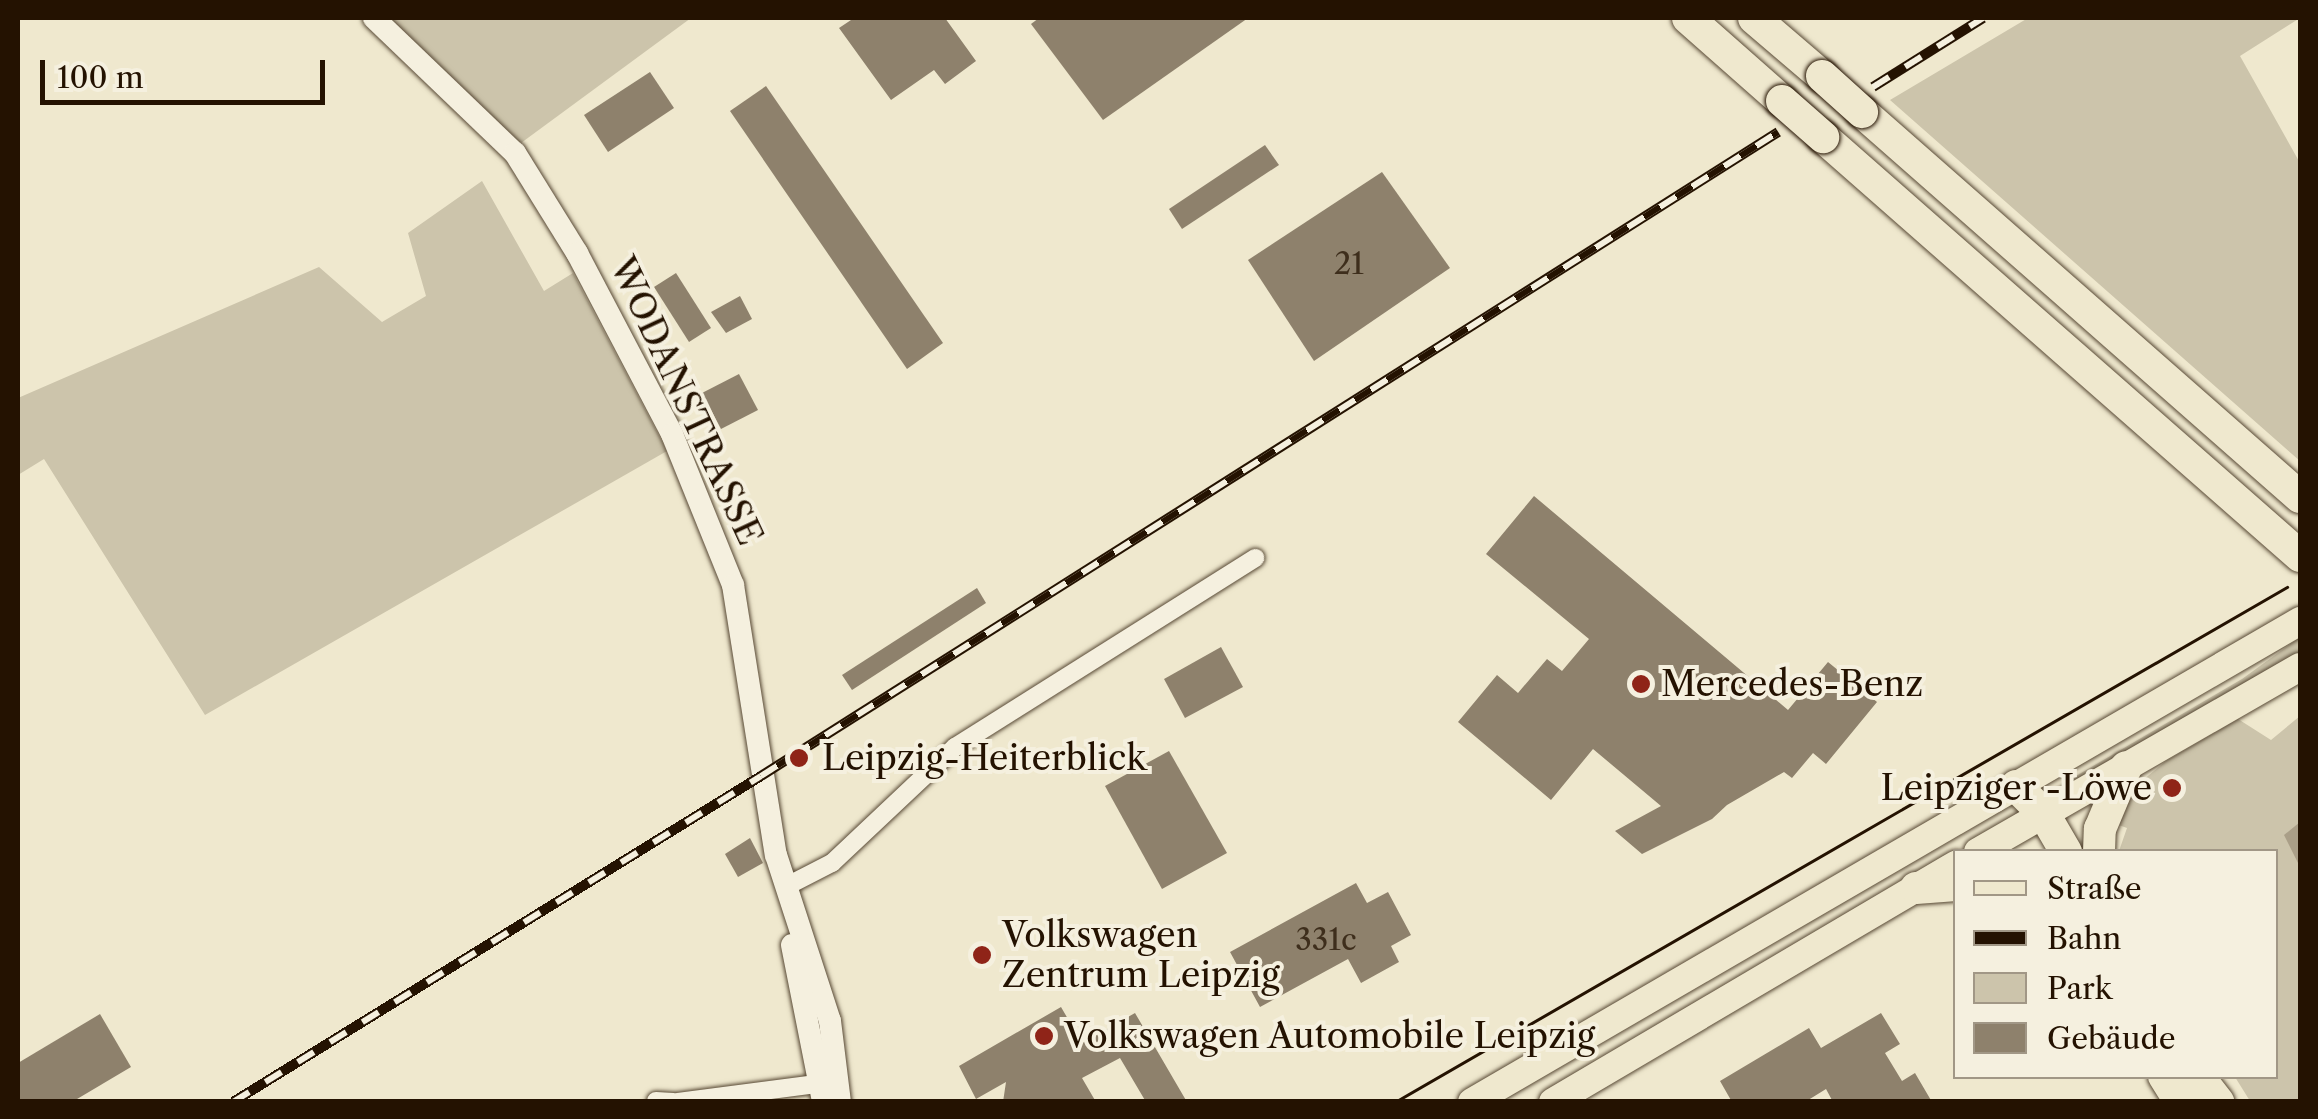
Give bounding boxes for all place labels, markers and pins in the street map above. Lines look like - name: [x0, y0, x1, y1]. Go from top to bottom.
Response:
- place label: Mercedes-Benz: [1661, 663, 1923, 705]
- marker: Mercedes-Benz: [1630, 673, 1652, 695]
- place label: Leipzig-Heiterblick: [822, 737, 1147, 779]
- marker: Leipzig-Heiterblick: [786, 745, 812, 771]
- place label: Leipziger -Löwe: [1880, 767, 2152, 809]
- marker: Leipziger -Löwe: [2161, 777, 2183, 799]
- place label: Volkswagen Zentrum Leipzig: [1002, 914, 1280, 996]
- marker: Volkswagen Zentrum Leipzig: [971, 944, 993, 966]
- place label: Volkswagen Automobile Leipzig: [1064, 1015, 1597, 1057]
- marker: Volkswagen Automobile Leipzig: [1033, 1025, 1055, 1047]

